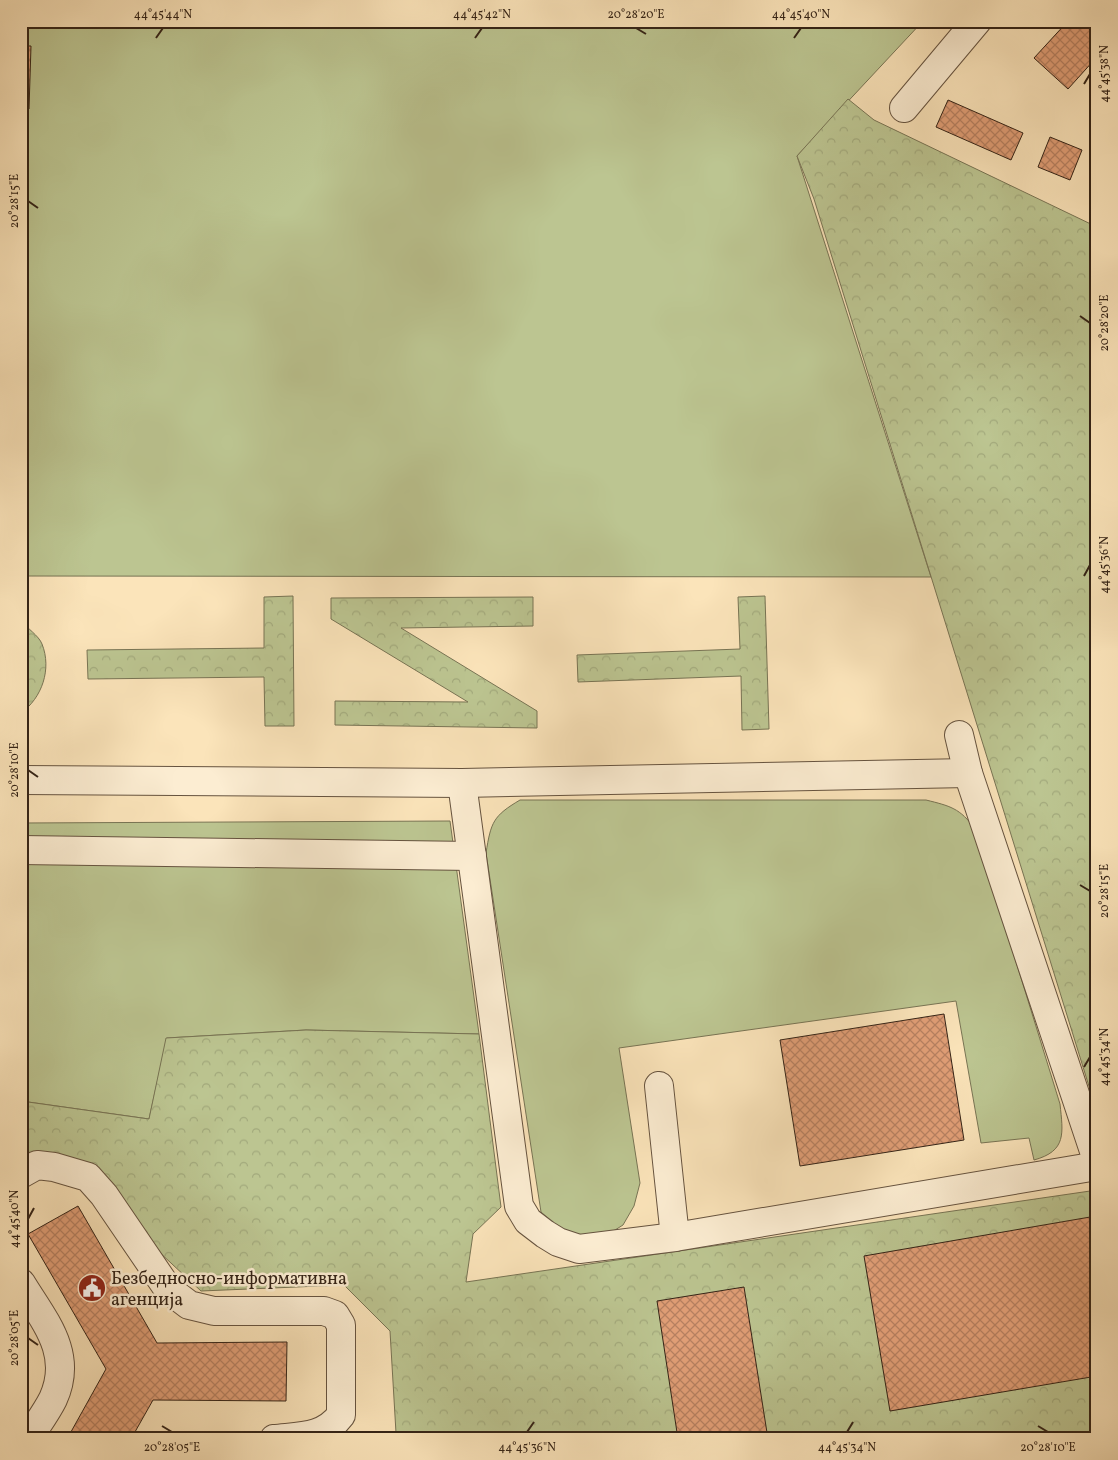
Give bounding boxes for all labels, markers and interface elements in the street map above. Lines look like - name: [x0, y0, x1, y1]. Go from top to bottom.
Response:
- text: 44°45'44"N: [134, 7, 192, 23]
- text: 44°45'42"N: [453, 7, 511, 23]
- text: 20°28'20"E: [607, 7, 665, 23]
- text: 44°45'40"N: [772, 7, 830, 23]
- text: 44°45'38"N: [1097, 45, 1113, 103]
- text: 20°28'15"E: [7, 174, 23, 228]
- text: 20°28'20"E: [1097, 294, 1113, 352]
- text: 44°45'36"N: [1097, 536, 1113, 594]
- text: 20°28'10"E: [7, 742, 23, 798]
- text: 20°28'15"E: [1097, 864, 1113, 918]
- text: 44°45'34"N: [1097, 1028, 1113, 1086]
- text: 44°45'40"N: [7, 1190, 23, 1248]
- place label: Безбедносно-информативна агенција: [111, 1267, 347, 1313]
- public building icon: Безбедносно-информативна агенција: [77, 1273, 107, 1303]
- text: 20°28'05"E: [7, 1310, 23, 1366]
- text: 20°28'05"E: [144, 1440, 200, 1456]
- text: 44°45'36"N: [498, 1440, 556, 1456]
- text: 44°45'34"N: [818, 1440, 876, 1456]
- text: 20°28'10"E: [1020, 1440, 1076, 1456]

